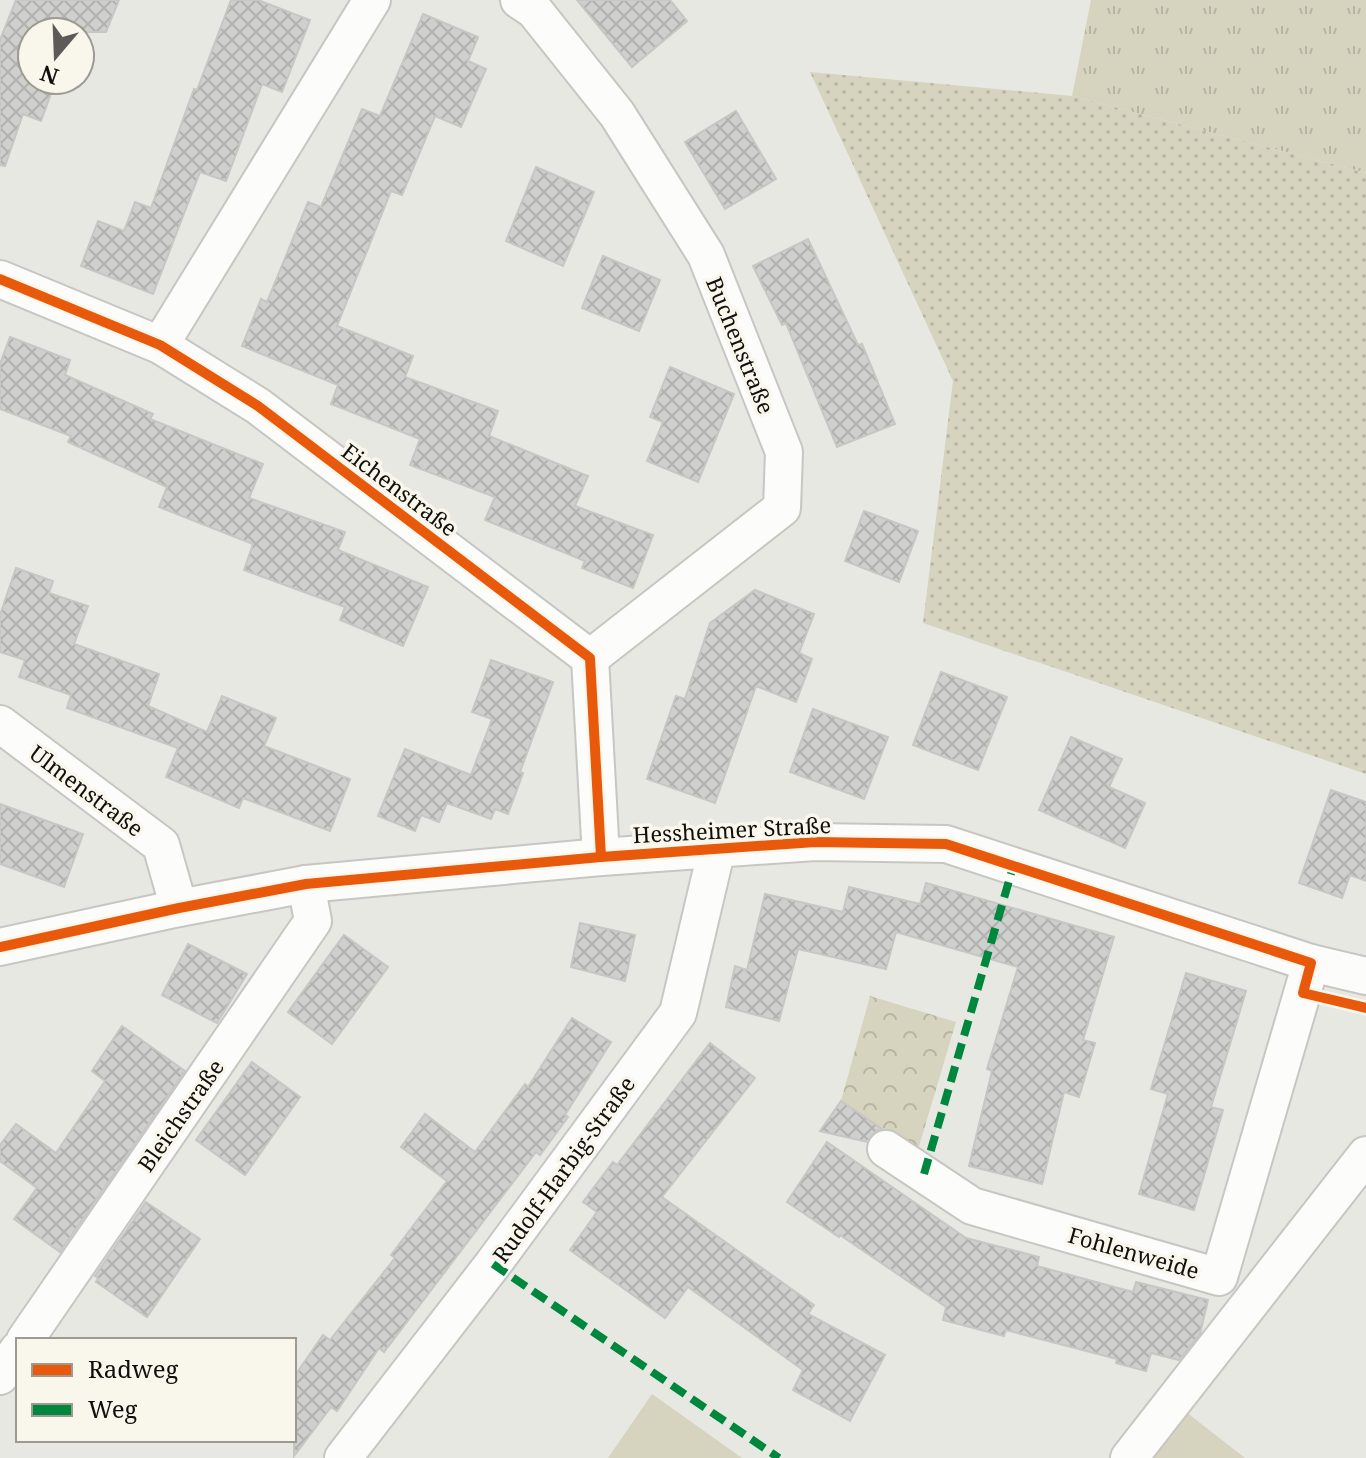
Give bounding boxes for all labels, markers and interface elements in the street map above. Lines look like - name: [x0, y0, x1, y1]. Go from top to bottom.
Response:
- north arrow: [16, 16, 96, 96]
- text: N: [36, 59, 62, 93]
- street label: Buchenstraße: [700, 272, 782, 418]
- street label: Eichenstraße: [336, 436, 464, 542]
- street label: Ulmenstraße: [24, 737, 150, 843]
- street label: Hessheimer Straße: [632, 809, 832, 849]
- street label: Bleichstraße: [130, 1053, 230, 1177]
- street label: Rudolf-Harbig-Straße: [485, 1070, 641, 1268]
- street label: Fohlenweide: [1065, 1219, 1203, 1285]
- legend: [16, 1338, 296, 1442]
- text: Radweg: [88, 1352, 179, 1385]
- text: Weg: [88, 1392, 138, 1425]

